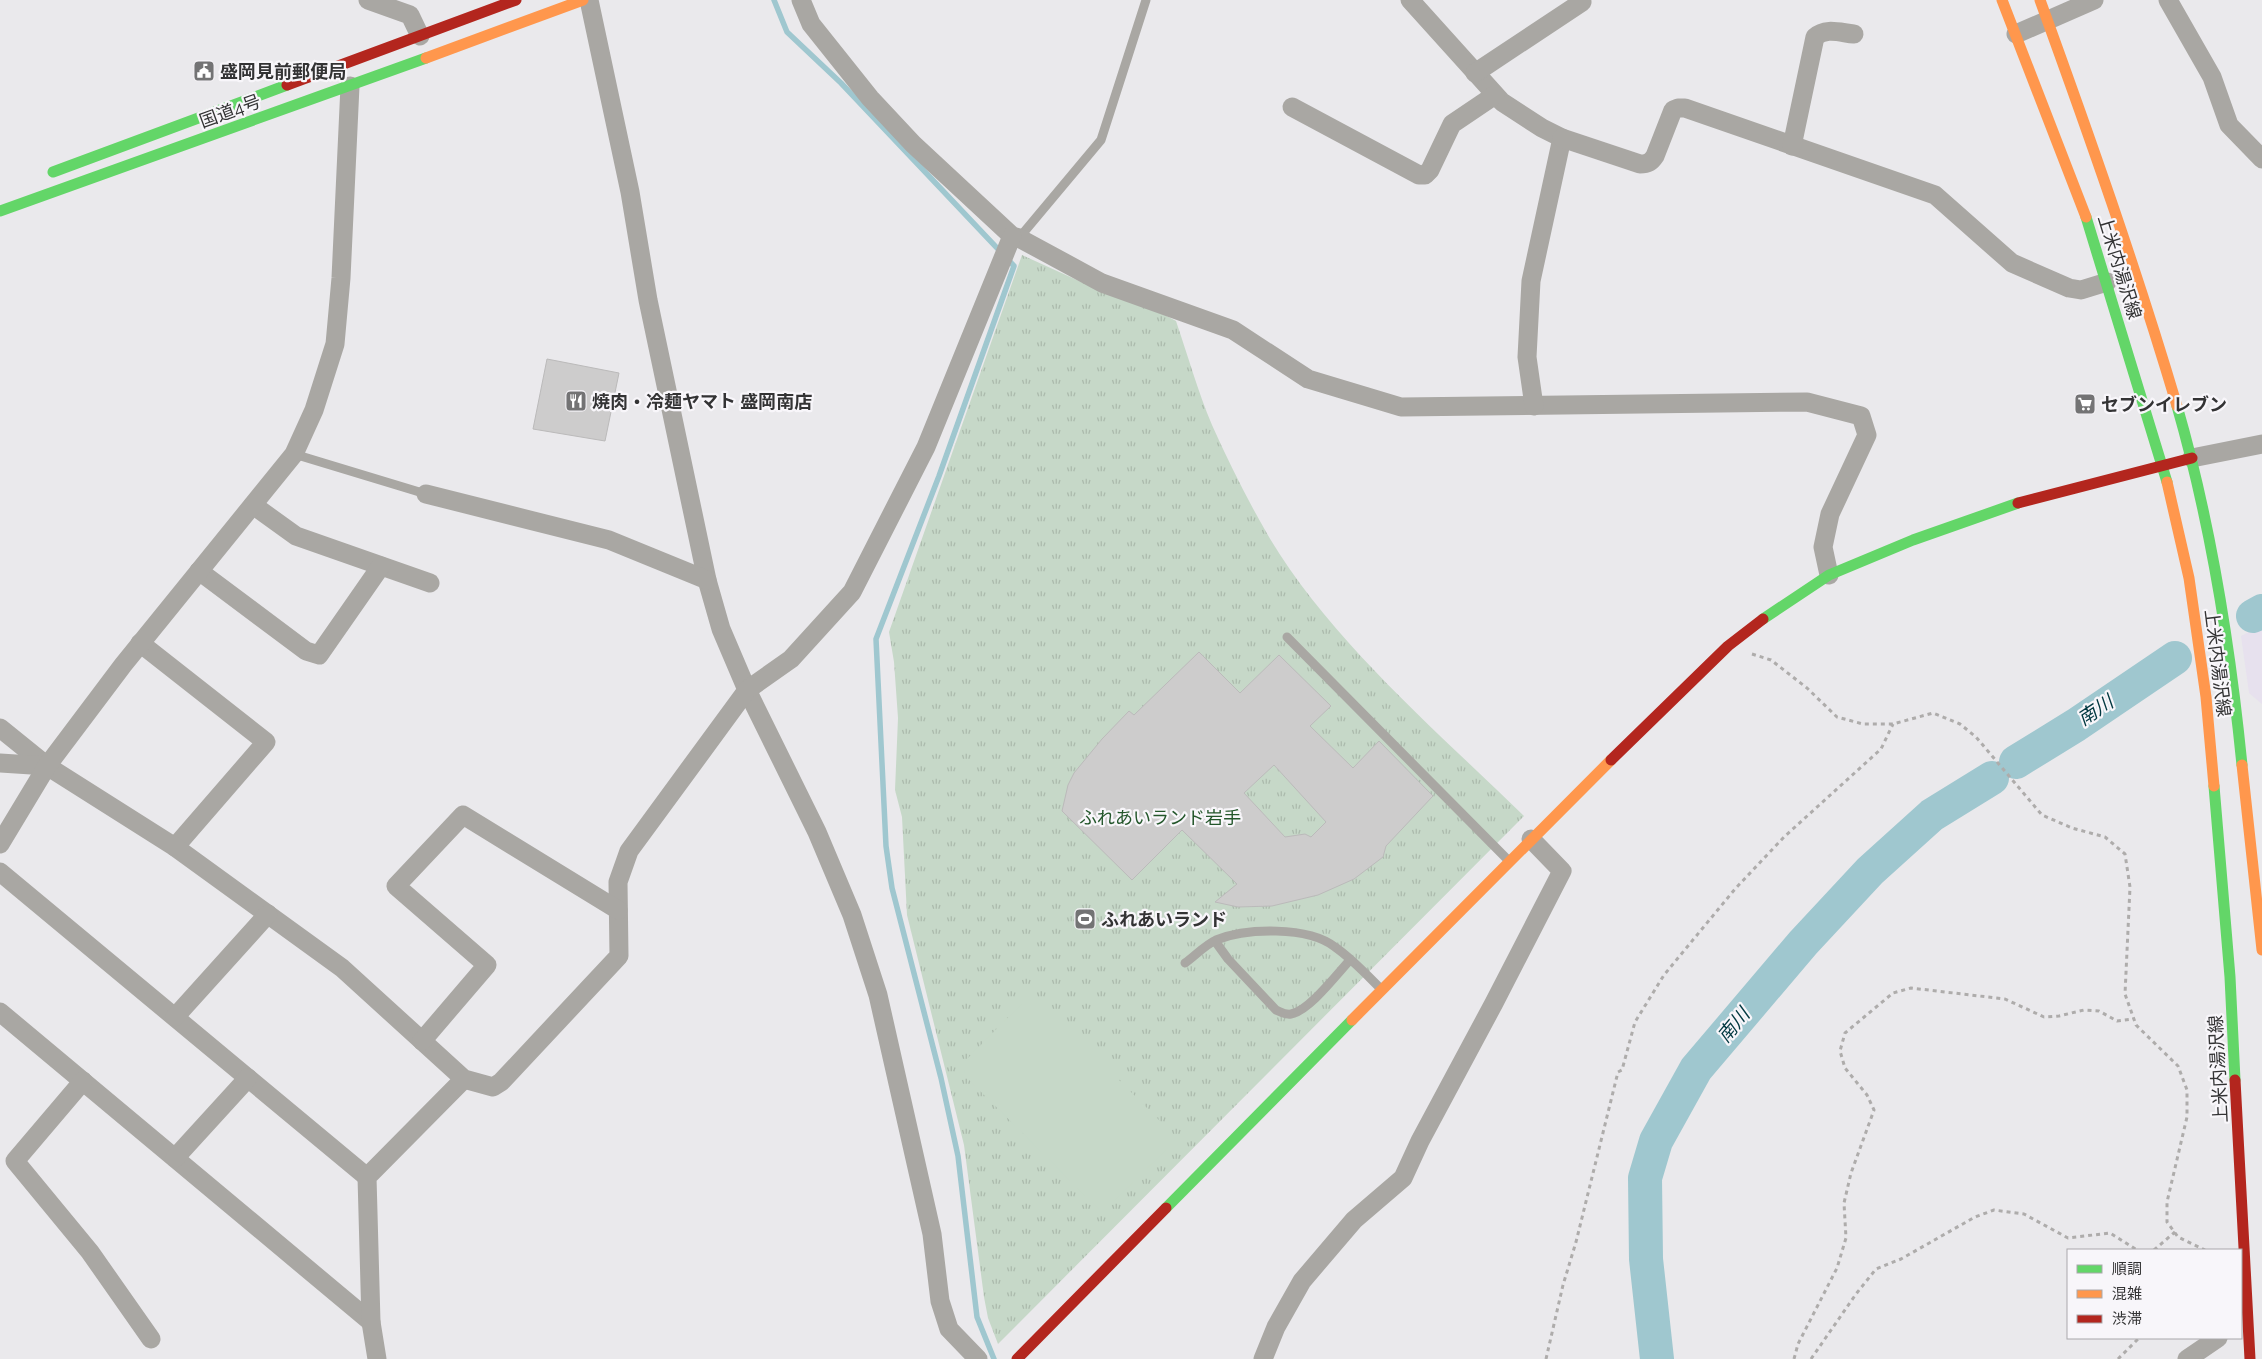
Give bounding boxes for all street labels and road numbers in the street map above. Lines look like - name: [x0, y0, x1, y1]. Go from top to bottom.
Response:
- street label: 国道4号: [196, 90, 264, 132]
- street label: 上米内湯沢線: [2094, 212, 2146, 322]
- street label: 上米内湯沢線: [2201, 608, 2235, 718]
- street label: 上米内湯沢線: [2205, 1015, 2231, 1123]

